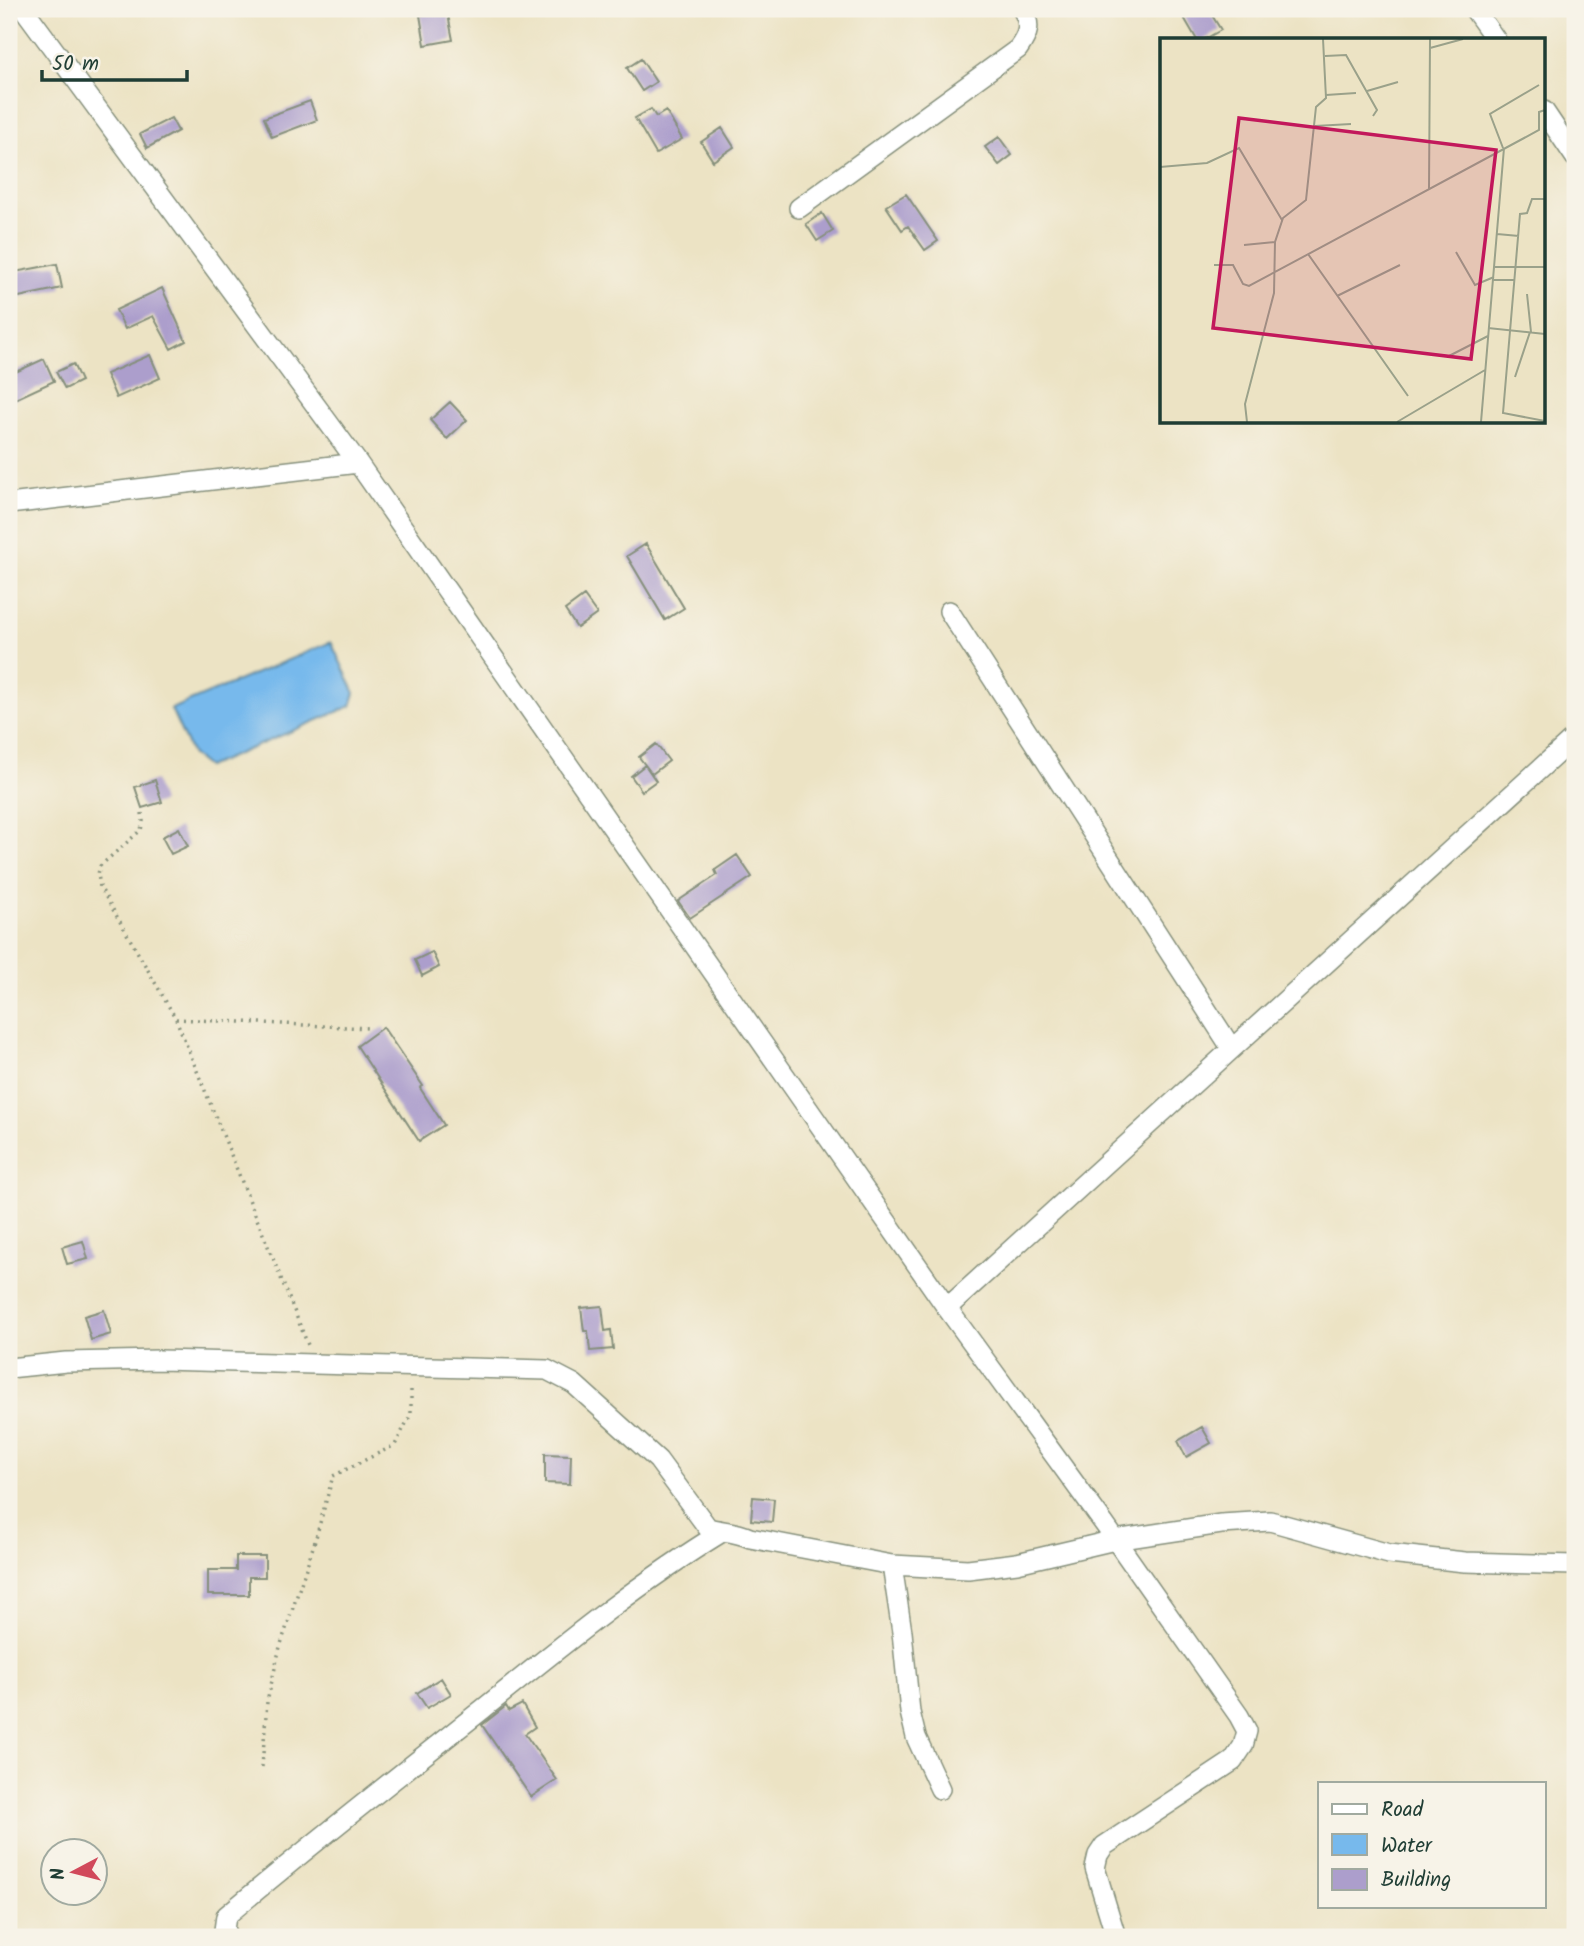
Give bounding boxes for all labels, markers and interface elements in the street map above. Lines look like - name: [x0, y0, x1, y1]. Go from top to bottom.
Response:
- scale bar: [42, 38, 187, 82]
- inset map: [1160, 38, 1546, 424]
- text: 50 m: [52, 48, 99, 81]
- legend: [1318, 1782, 1546, 1908]
- text: Road: [1381, 1794, 1424, 1827]
- text: Water: [1381, 1830, 1433, 1863]
- north arrow: [38, 1838, 108, 1908]
- text: Building: [1381, 1864, 1451, 1897]
- text: N: [43, 1866, 75, 1882]

